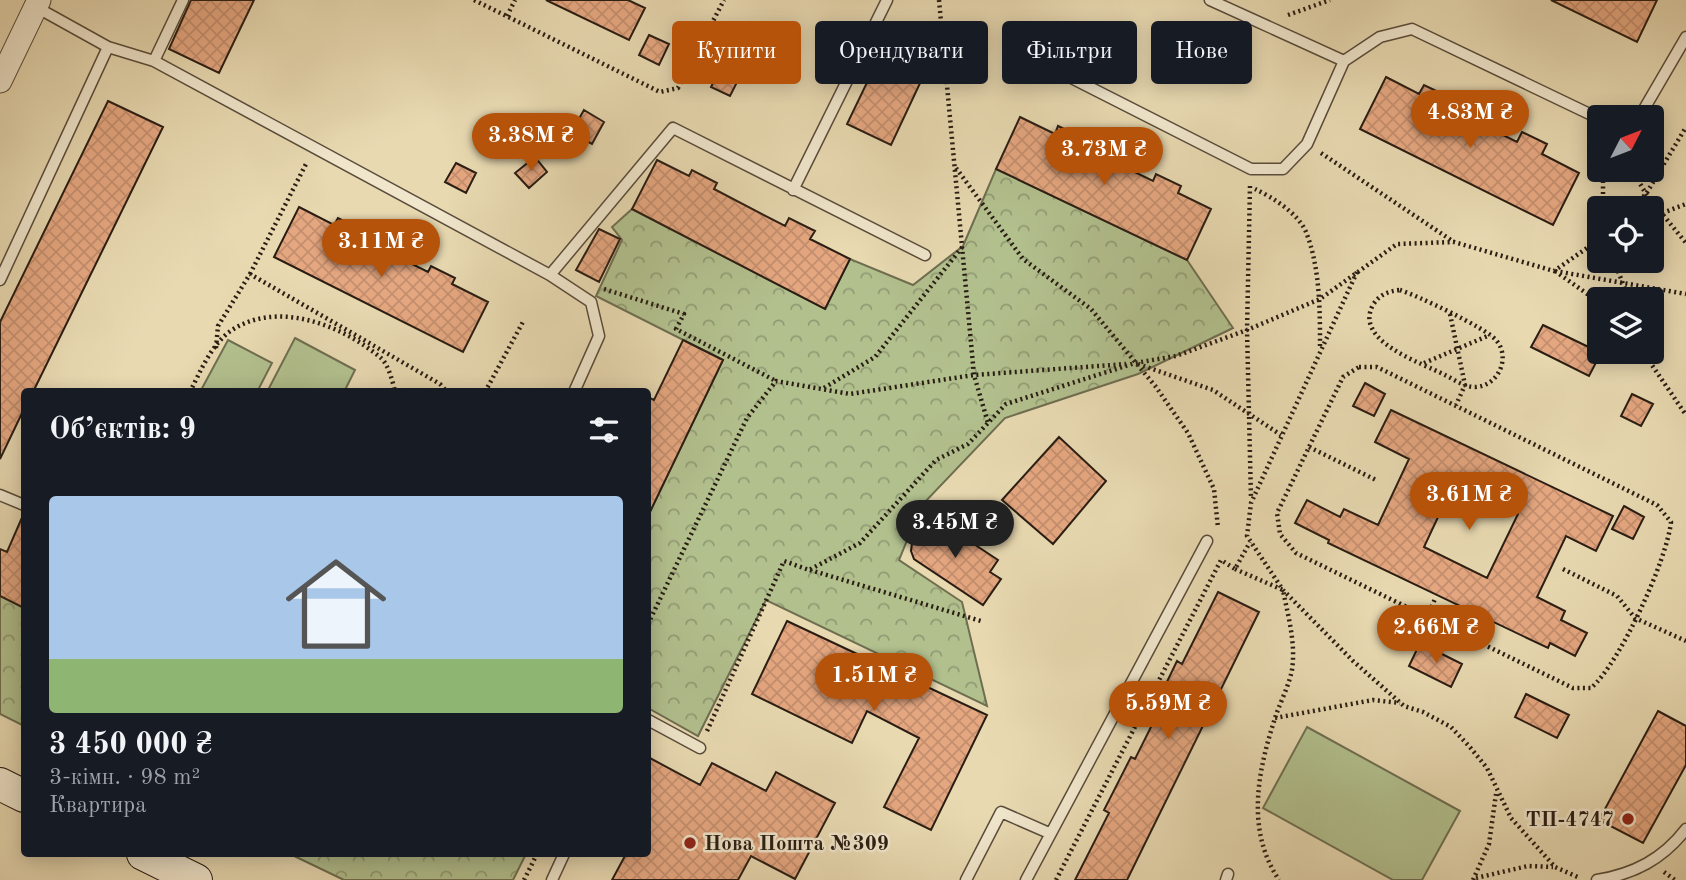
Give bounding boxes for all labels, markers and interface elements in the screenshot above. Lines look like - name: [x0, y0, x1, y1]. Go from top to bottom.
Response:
- chip: Купити: [672, 21, 801, 84]
- chip: Орендувати: [815, 21, 988, 84]
- chip: Фільтри: [1002, 21, 1137, 84]
- chip: Нове: [1151, 21, 1252, 84]
- pin: 4.83M ₴: [1405, 90, 1535, 150]
- text: 4.83M ₴: [1427, 101, 1513, 124]
- north arrow: [1587, 105, 1664, 182]
- map controls: [1587, 105, 1664, 364]
- pin: 3.38M ₴: [466, 114, 596, 173]
- text: 3.38M ₴: [488, 124, 574, 147]
- pin: 3.73M ₴: [1039, 128, 1169, 187]
- text: 3.73M ₴: [1061, 138, 1147, 161]
- button: locate: [1587, 196, 1664, 273]
- pin: 3.11M ₴: [316, 219, 446, 279]
- text: 3.11M ₴: [338, 230, 424, 253]
- button: layers: [1587, 287, 1664, 364]
- icon: filters: [585, 411, 623, 449]
- text: Об’єктів: 9: [49, 415, 196, 445]
- pin: 3.61M ₴: [1404, 472, 1534, 532]
- text: 3.61M ₴: [1426, 483, 1512, 506]
- pin: 3.45M ₴: [890, 500, 1020, 560]
- text: 3.45M ₴: [912, 511, 998, 534]
- icon: home: [273, 541, 399, 667]
- pin: 2.66M ₴: [1371, 606, 1501, 665]
- text: 2.66M ₴: [1393, 616, 1479, 639]
- pin: 1.51M ₴: [809, 654, 939, 713]
- text: 1.51M ₴: [831, 664, 917, 687]
- pin: 5.59M ₴: [1103, 682, 1233, 741]
- text: 5.59M ₴: [1125, 692, 1211, 715]
- text: 3 450 000 ₴: [49, 730, 213, 760]
- text: 3-кімн. · 98 m²: [49, 766, 200, 789]
- text: Квартира: [49, 794, 147, 817]
- place label: ТП-4747: [1525, 810, 1614, 831]
- marker: ТП-4747: [1620, 811, 1636, 827]
- place label: Нова Пошта №309: [704, 834, 889, 855]
- marker: Нова Пошта №309: [682, 835, 698, 851]

